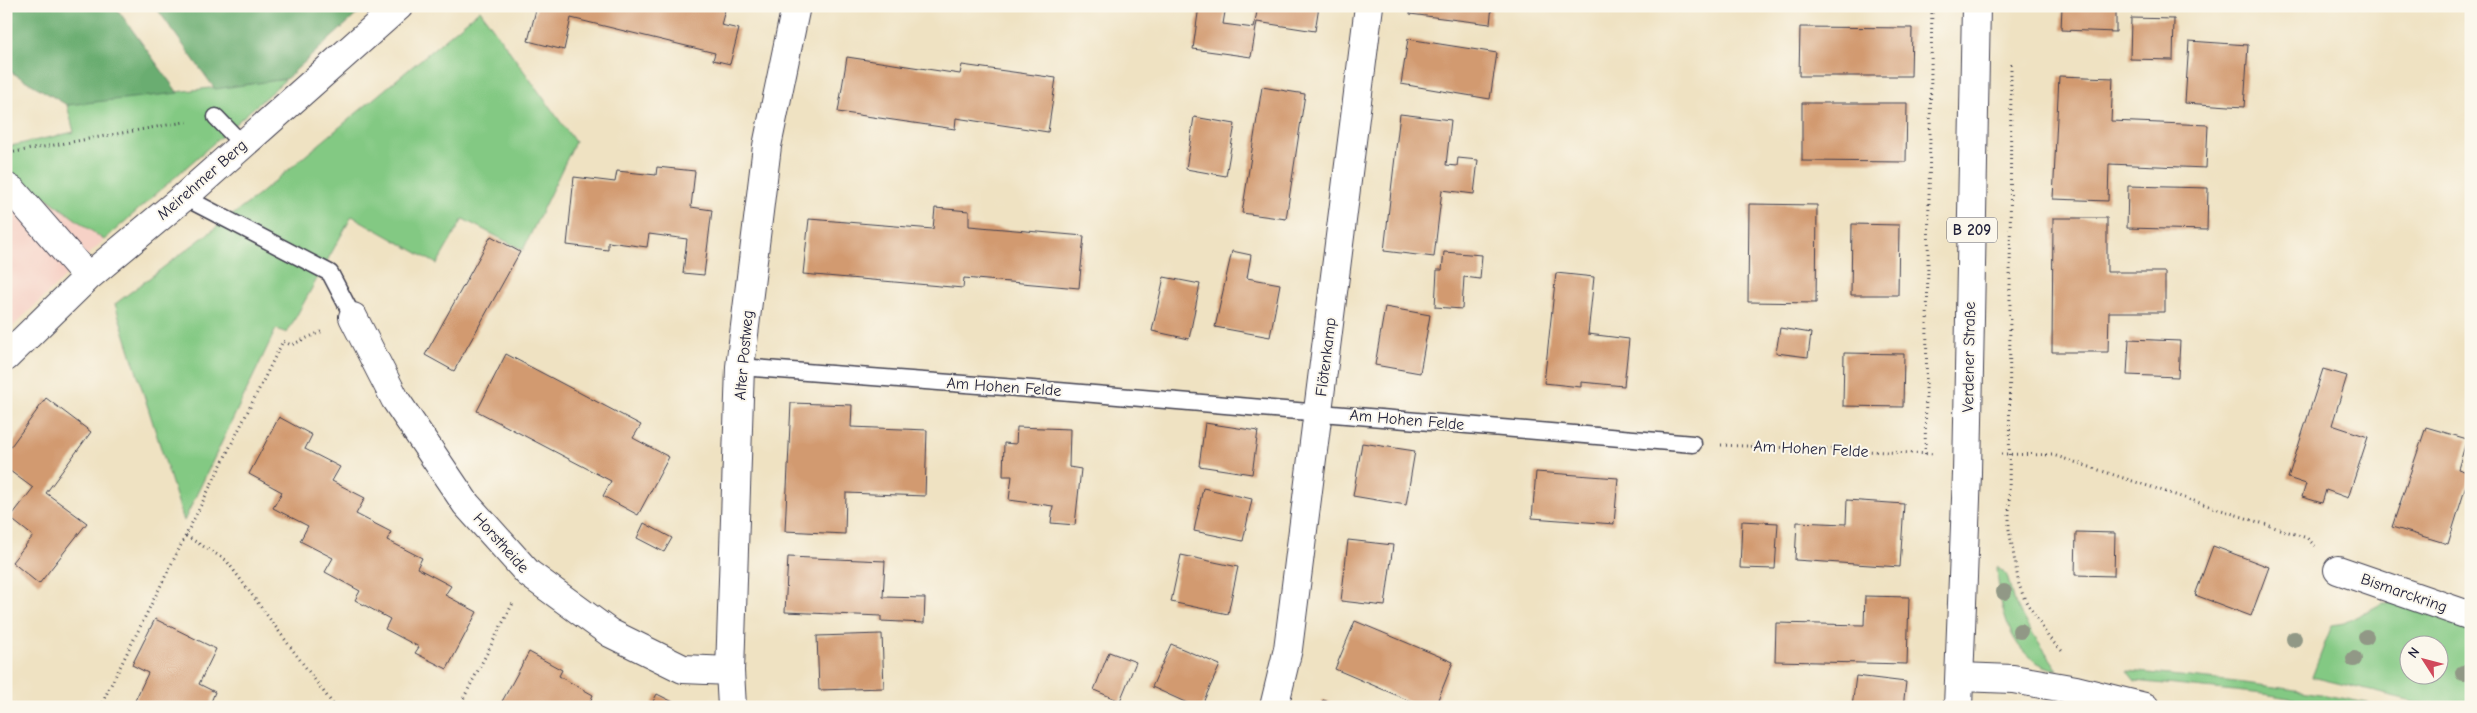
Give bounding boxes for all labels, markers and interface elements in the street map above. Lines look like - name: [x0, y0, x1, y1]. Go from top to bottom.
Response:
- street label: Meirehmer Berg: [153, 136, 251, 224]
- road number: B 209: [1947, 218, 1997, 242]
- street label: Verdener Straße: [1959, 301, 1979, 413]
- street label: Alter Postweg: [731, 309, 757, 401]
- street label: Flötenkamp: [1312, 316, 1340, 398]
- street label: Am Hohen Felde: [946, 374, 1062, 400]
- street label: Am Hohen Felde: [1349, 406, 1465, 434]
- street label: Am Hohen Felde: [1753, 437, 1869, 461]
- street label: Horstheide: [469, 509, 533, 577]
- street label: Bismarckring: [2358, 570, 2450, 616]
- north arrow: [2400, 636, 2450, 686]
- text: N: [2404, 644, 2423, 661]

